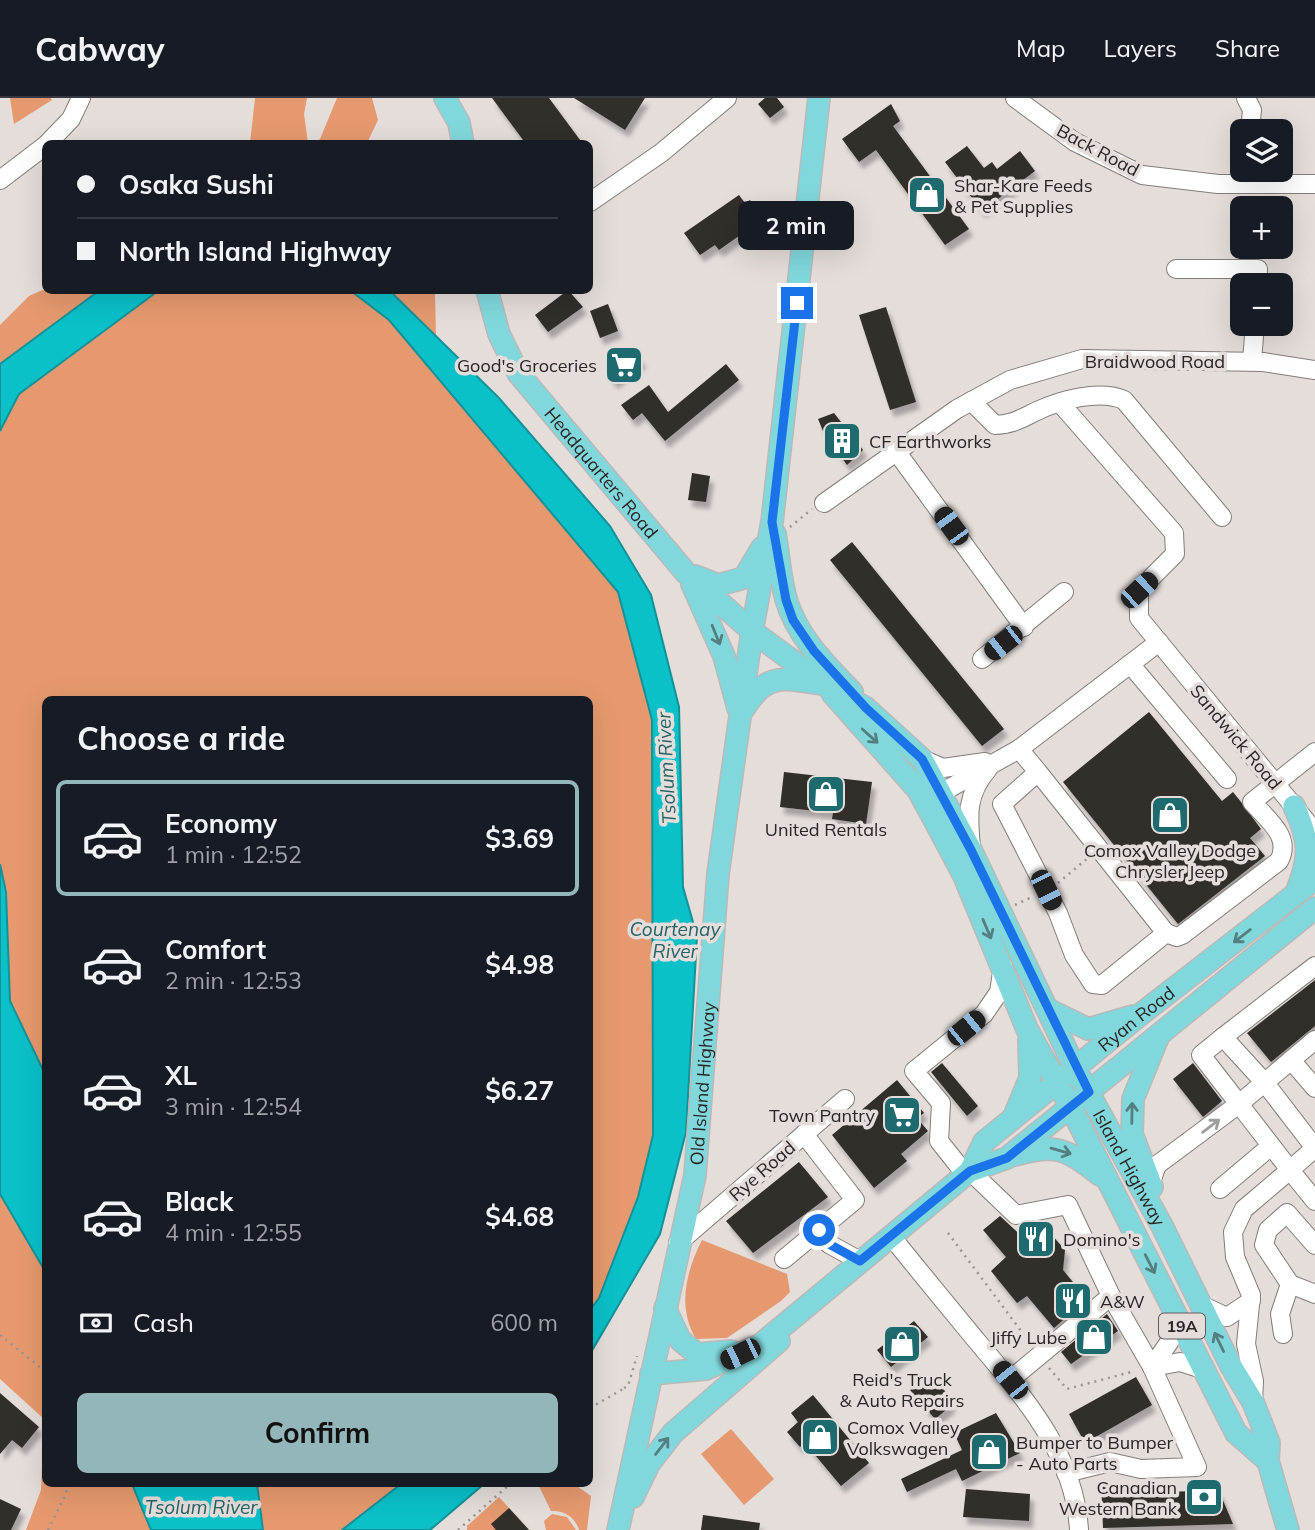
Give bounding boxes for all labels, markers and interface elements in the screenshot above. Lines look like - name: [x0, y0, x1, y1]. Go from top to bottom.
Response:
- text: Cabway: [35, 28, 165, 69]
- text: Map: [1016, 33, 1065, 63]
- text: Layers: [1103, 33, 1177, 63]
- text: Share: [1215, 33, 1280, 63]
- street label: Back Road: [1053, 119, 1143, 181]
- map controls: [1230, 119, 1293, 336]
- button: layers: [1230, 119, 1293, 182]
- text: Osaka Sushi: [119, 168, 274, 201]
- shop icon: Shar-Kare Feeds & Pet Supplies: [906, 174, 948, 216]
- place label: Shar-Kare Feeds & Pet Supplies: [954, 174, 1093, 218]
- button: +: [1230, 196, 1293, 259]
- callout: 2 min: [739, 202, 855, 250]
- text: 2 min: [766, 211, 826, 240]
- text: North Island Highway: [119, 235, 391, 268]
- button: −: [1230, 273, 1293, 336]
- route end: [781, 287, 813, 319]
- supermarket icon: Good's Groceries: [603, 344, 645, 386]
- street label: Braidwood Road: [1085, 350, 1225, 373]
- place label: Good's Groceries: [457, 354, 597, 377]
- street label: Headquarters Road: [540, 402, 663, 543]
- building icon: CF Earthworks: [821, 420, 863, 462]
- place label: CF Earthworks: [869, 430, 992, 453]
- car: [931, 503, 972, 549]
- car: [1117, 568, 1162, 612]
- car: [980, 622, 1027, 664]
- one-way arrow: [710, 623, 723, 645]
- street label: Sandwick Road: [1185, 680, 1287, 794]
- water label: Tsolum River: [651, 710, 681, 825]
- text: Choose a ride: [77, 718, 285, 758]
- one-way arrow: [861, 728, 879, 744]
- shop icon: United Rentals: [805, 773, 847, 815]
- shop icon: Comox Valley Dodge Chrysler Jeep: [1149, 794, 1191, 836]
- icon: car: [81, 807, 144, 870]
- text: Economy: [165, 807, 277, 840]
- place label: United Rentals: [765, 818, 887, 841]
- text: $3.69: [485, 822, 554, 855]
- place label: Comox Valley Dodge Chrysler Jeep: [1084, 839, 1256, 883]
- text: 1 min · 12:52: [165, 840, 302, 869]
- car: [1028, 867, 1065, 913]
- water label: Courtenay River: [630, 917, 721, 963]
- one-way arrow: [981, 918, 994, 939]
- one-way arrow: [1233, 929, 1251, 944]
- icon: car: [81, 933, 144, 996]
- text: Comfort: [165, 933, 266, 966]
- text: $4.98: [485, 948, 554, 981]
- text: 2 min · 12:53: [165, 966, 302, 995]
- street label: Ryan Road: [1093, 981, 1179, 1056]
- street label: Old Island Highway: [684, 1001, 720, 1166]
- car: [944, 1007, 989, 1049]
- icon: car: [81, 1059, 144, 1122]
- text: XL: [165, 1059, 197, 1092]
- text: $6.27: [485, 1074, 554, 1107]
- text: 3 min · 12:54: [165, 1092, 302, 1121]
- supermarket icon: Town Pantry: [881, 1094, 923, 1136]
- one-way arrow: [1126, 1102, 1139, 1125]
- place label: Town Pantry: [769, 1104, 875, 1127]
- street label: Island Highway: [1088, 1105, 1171, 1230]
- one-way arrow: [1201, 1119, 1220, 1134]
- street label: Rye Road: [724, 1136, 800, 1206]
- one-way arrow: [1050, 1146, 1072, 1159]
- icon: car: [81, 1185, 144, 1248]
- text: Black: [165, 1185, 233, 1218]
- text: $4.68: [485, 1200, 554, 1233]
- route start: [803, 1214, 835, 1246]
- text: 4 min · 12:55: [165, 1218, 302, 1247]
- restaurant icon: Domino's: [1015, 1218, 1057, 1260]
- place label: Domino's: [1063, 1228, 1141, 1251]
- one-way arrow: [1143, 1253, 1157, 1274]
- restaurant icon: A&W: [1052, 1280, 1094, 1322]
- place label: A&W: [1100, 1290, 1145, 1313]
- icon: cash: [77, 1304, 115, 1342]
- text: Cash: [133, 1306, 194, 1339]
- text: 600 m: [490, 1308, 558, 1337]
- road number: 19A: [1159, 1314, 1205, 1338]
- shop icon: Jiffy Lube: [1073, 1316, 1115, 1358]
- shop icon: Reid's Truck & Auto Repairs: [881, 1323, 923, 1365]
- place label: Jiffy Lube: [990, 1326, 1067, 1349]
- one-way arrow: [1212, 1332, 1226, 1353]
- car: [717, 1335, 764, 1373]
- car: [989, 1357, 1032, 1403]
- place label: Reid's Truck & Auto Repairs: [840, 1368, 965, 1412]
- button: Confirm: [77, 1393, 558, 1473]
- shop icon: Comox Valley Volkswagen: [799, 1416, 841, 1458]
- place label: Comox Valley Volkswagen: [847, 1416, 960, 1460]
- shop icon: Bumper to Bumper - Auto Parts: [968, 1431, 1010, 1473]
- place label: Bumper to Bumper - Auto Parts: [1016, 1431, 1173, 1475]
- one-way arrow: [655, 1437, 670, 1456]
- place label: Canadian Western Bank: [1059, 1476, 1178, 1520]
- bank icon: Canadian Western Bank: [1183, 1476, 1225, 1518]
- water label: Tsolum River: [145, 1495, 258, 1519]

